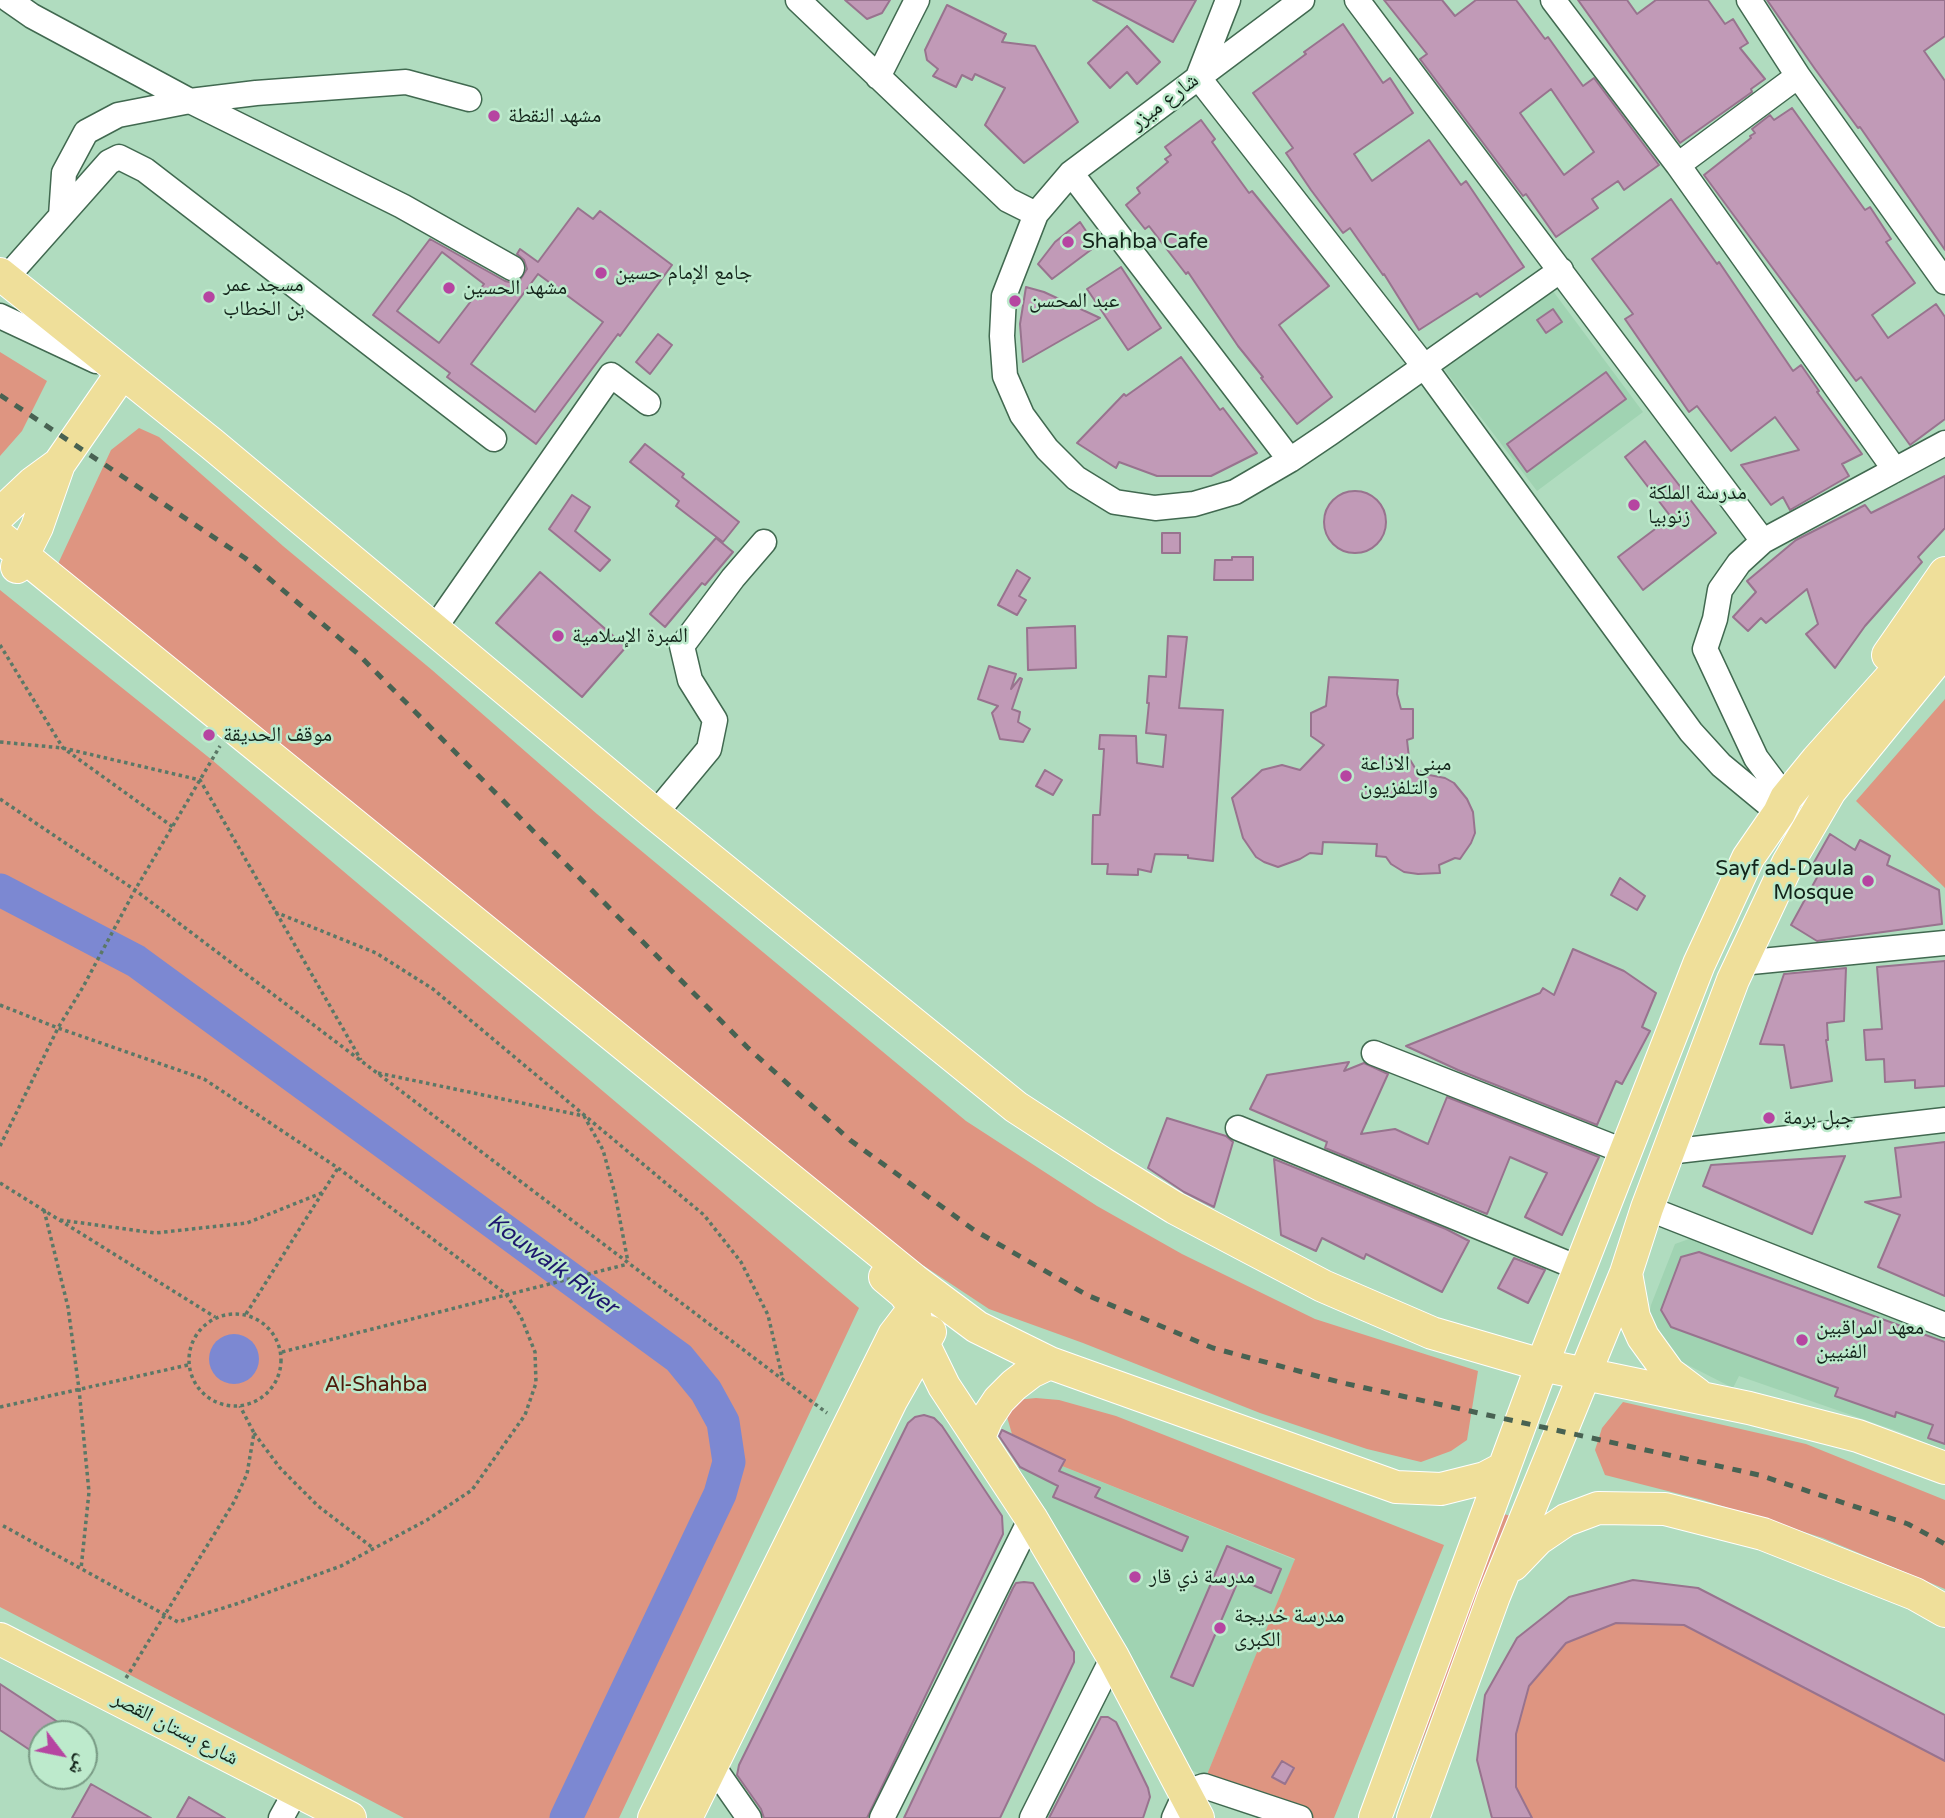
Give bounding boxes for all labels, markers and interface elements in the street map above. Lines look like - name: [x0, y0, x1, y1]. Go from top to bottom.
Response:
- street label: شارع ميزر: [1126, 68, 1204, 136]
- place label: مشهد النقطة: [508, 103, 601, 129]
- marker: مشهد النقطة: [486, 108, 502, 124]
- place label: Shahba Cafe: [1082, 229, 1208, 255]
- marker: Shahba Cafe: [1060, 234, 1076, 250]
- place label: جامع الإمام حسين: [615, 260, 752, 286]
- marker: جامع الإمام حسين: [593, 265, 609, 281]
- place label: مسجد عمر بن الخطاب: [223, 272, 305, 322]
- place label: مشهد الحسين: [463, 275, 567, 301]
- marker: مشهد الحسين: [441, 280, 457, 296]
- place label: عبد المحسن: [1029, 288, 1119, 314]
- marker: مسجد عمر بن الخطاب: [201, 289, 217, 305]
- marker: عبد المحسن: [1007, 293, 1023, 309]
- place label: مدرسة الملكة زنوبيا: [1648, 480, 1747, 530]
- marker: مدرسة الملكة زنوبيا: [1626, 497, 1642, 513]
- place label: المبرة الإسلامية: [572, 623, 688, 649]
- marker: المبرة الإسلامية: [550, 628, 566, 644]
- place label: موقف الحديقة: [223, 722, 332, 748]
- marker: موقف الحديقة: [201, 727, 217, 743]
- place label: مبنى الاذاعة والتلفزيون: [1360, 751, 1451, 801]
- marker: مبنى الاذاعة والتلفزيون: [1338, 768, 1354, 784]
- place label: Sayf ad-Daula Mosque: [1715, 856, 1854, 906]
- marker: Sayf ad-Daula Mosque: [1860, 873, 1876, 889]
- place label: جبل برمة: [1783, 1105, 1854, 1131]
- marker: جبل برمة: [1761, 1110, 1777, 1126]
- water label: Kouwaik River: [481, 1208, 623, 1322]
- place label: معهد المراقبين الفنيين: [1816, 1315, 1924, 1365]
- marker: معهد المراقبين الفنيين: [1794, 1332, 1810, 1348]
- park label: Al-Shahba: [325, 1372, 427, 1398]
- place label: مدرسة ذي قار: [1149, 1564, 1255, 1590]
- marker: مدرسة ذي قار: [1127, 1569, 1143, 1585]
- place label: مدرسة خديجة الكبرى: [1234, 1603, 1344, 1653]
- marker: مدرسة خديجة الكبرى: [1212, 1620, 1228, 1636]
- street label: شارع بستان القصر: [108, 1686, 242, 1772]
- north arrow: [28, 1720, 98, 1790]
- text: ش: [64, 1751, 94, 1779]

